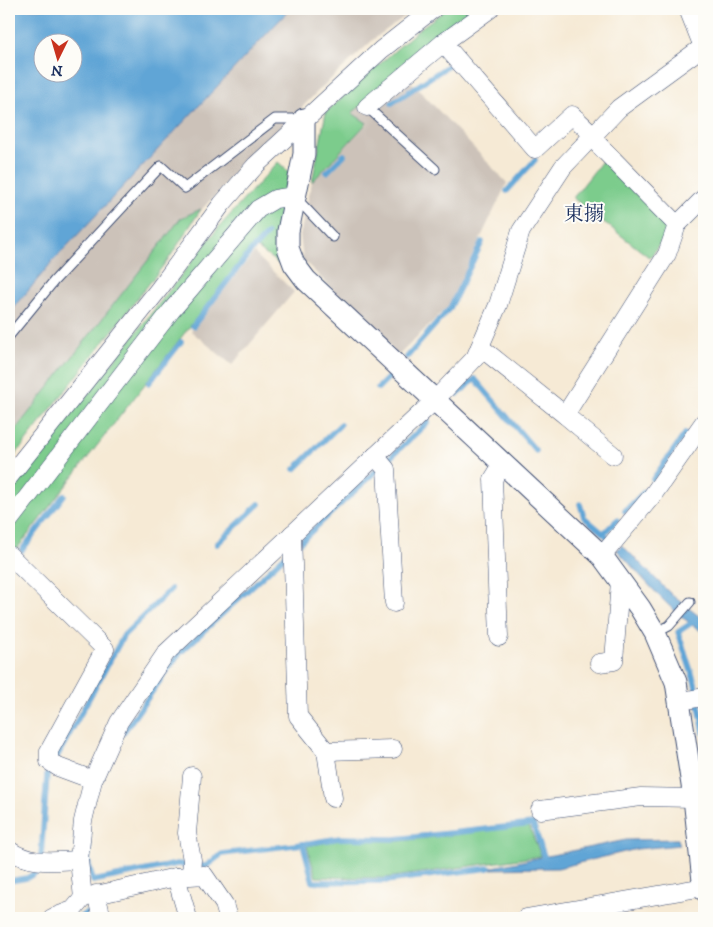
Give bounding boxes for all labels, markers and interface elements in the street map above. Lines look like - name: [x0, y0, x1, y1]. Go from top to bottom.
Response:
- north arrow: [32, 32, 82, 82]
- text: N: [50, 60, 63, 79]
- district label: 東搦: [564, 202, 604, 227]

